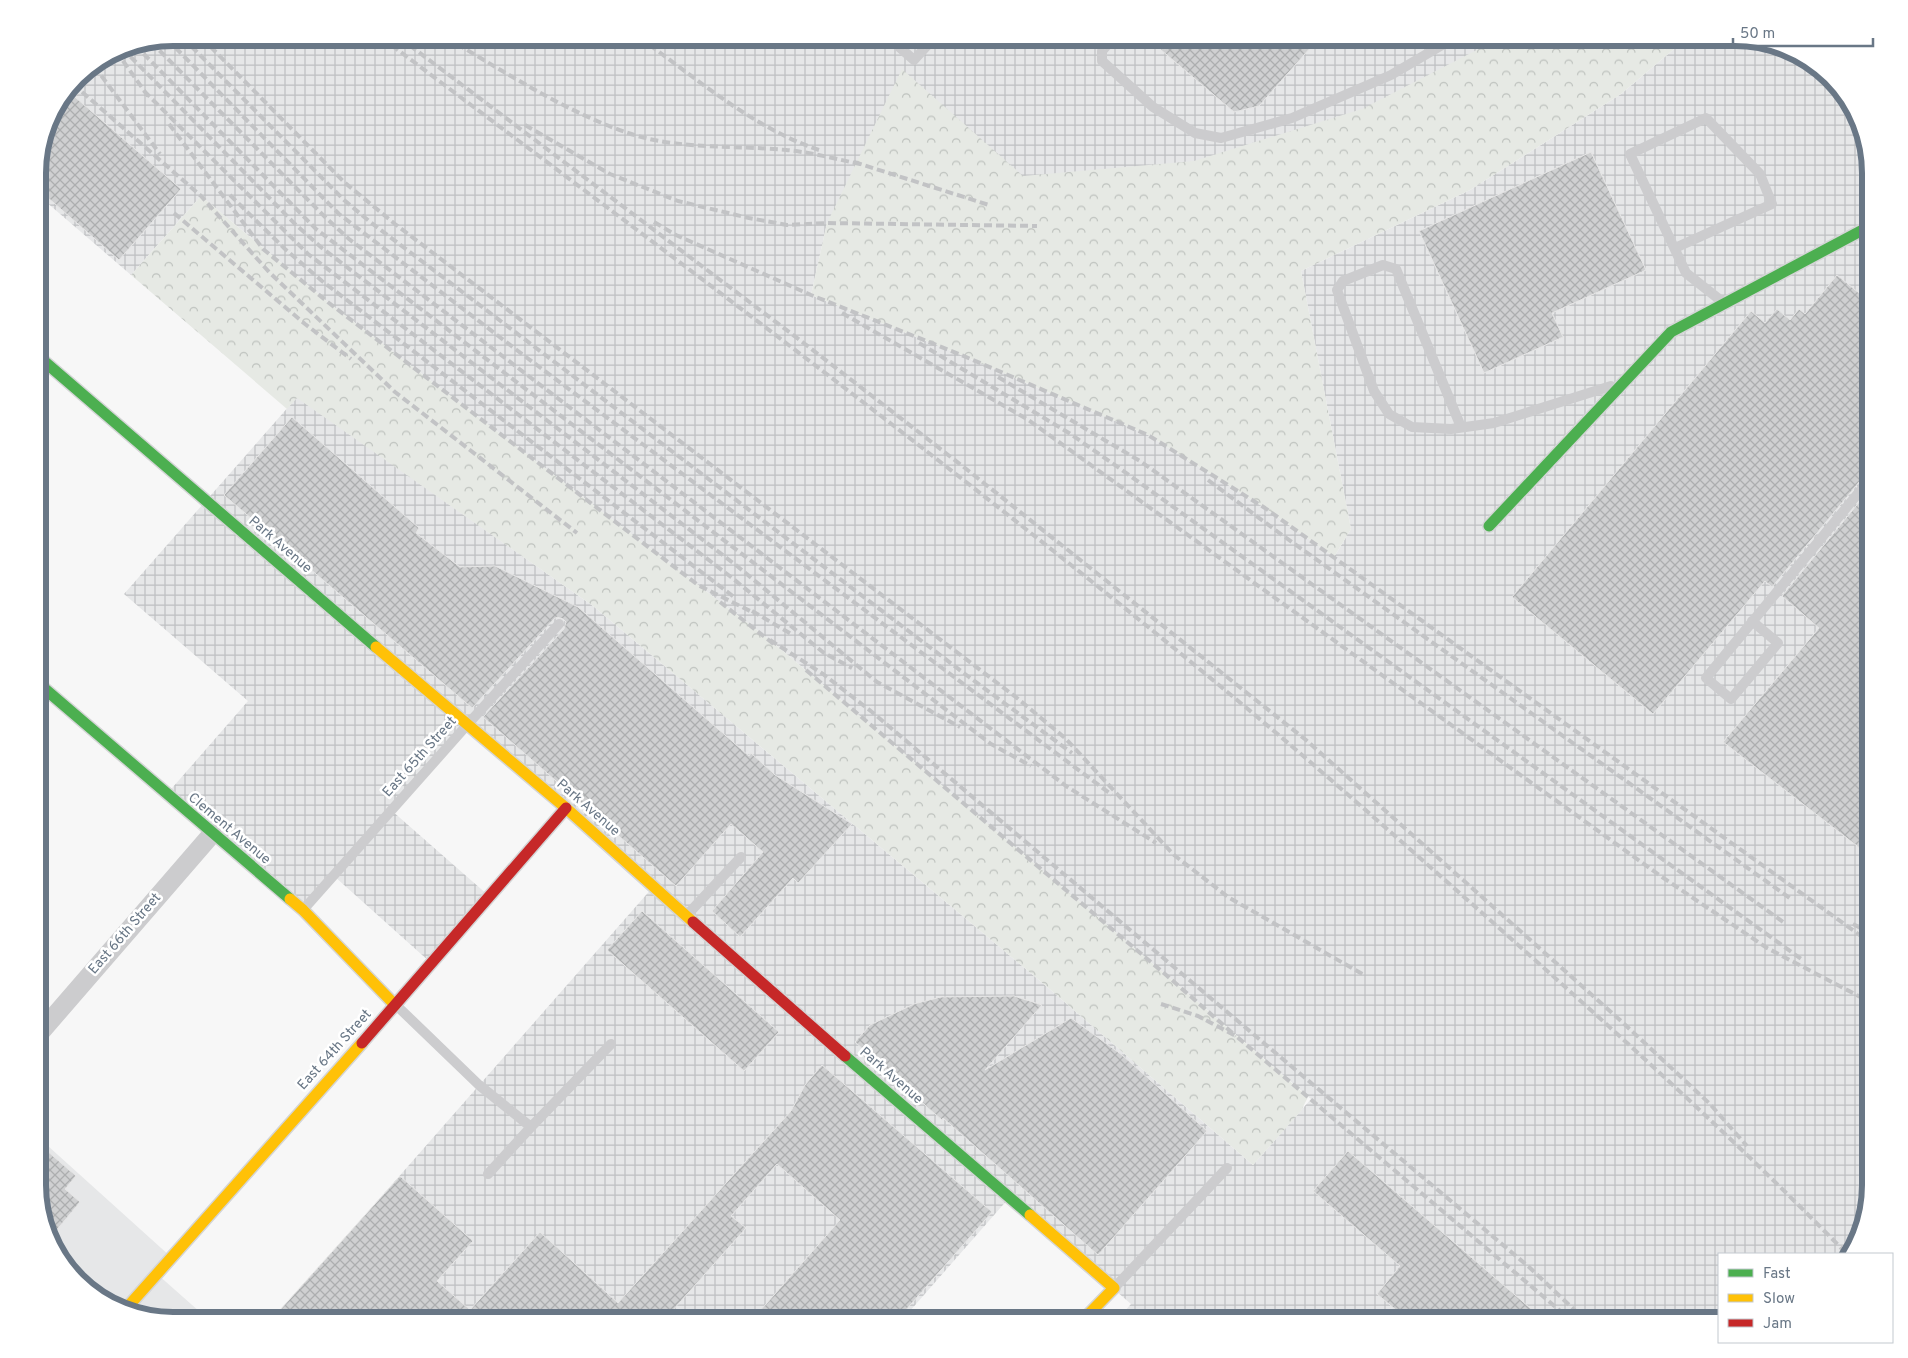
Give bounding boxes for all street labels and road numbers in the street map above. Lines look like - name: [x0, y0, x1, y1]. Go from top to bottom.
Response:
- street label: Park Avenue: [245, 513, 315, 577]
- street label: East 65th Street: [379, 713, 461, 801]
- street label: Park Avenue: [553, 776, 623, 840]
- street label: Clement Avenue: [184, 790, 274, 868]
- street label: East 66th Street: [85, 890, 165, 978]
- street label: East 64th Street: [294, 1006, 376, 1094]
- street label: Park Avenue: [856, 1044, 926, 1108]

